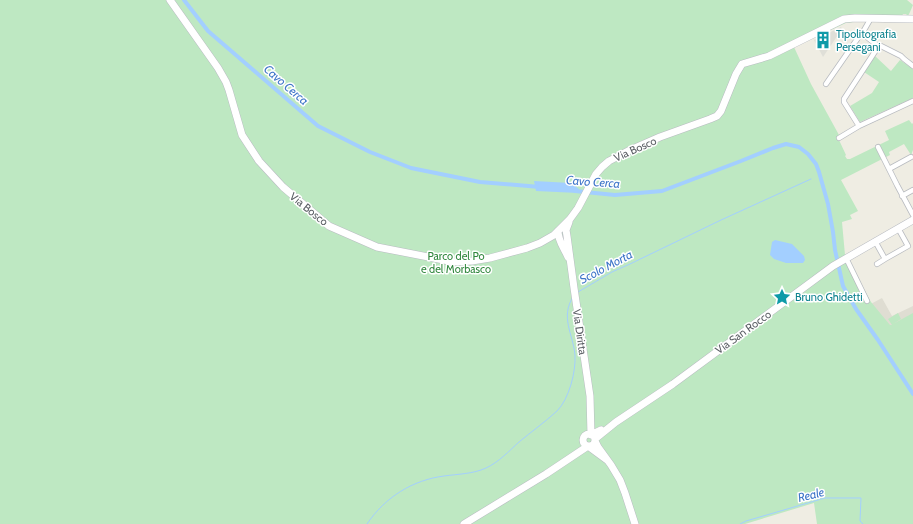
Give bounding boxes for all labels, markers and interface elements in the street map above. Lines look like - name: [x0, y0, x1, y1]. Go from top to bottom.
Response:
- place label: Tipolitografia Persegani: [836, 27, 897, 54]
- building icon: Tipolitografia Persegani: [813, 30, 833, 50]
- water label: Cavo Cerca: [261, 61, 312, 108]
- street label: Via Bosco: [611, 133, 659, 165]
- water label: Cavo Cerca: [565, 172, 621, 191]
- street label: Via Bosco: [287, 189, 331, 229]
- water label: Scolo Morta: [577, 246, 635, 287]
- park label: Parco del Po e del Morbasco: [421, 249, 491, 276]
- place icon: Bruno Ghidetti: [772, 287, 792, 307]
- place label: Bruno Ghidetti: [795, 290, 863, 304]
- street label: Via San Rocco: [712, 307, 774, 357]
- street label: Via Diritta: [570, 308, 590, 356]
- water label: Reale: [796, 484, 826, 505]

